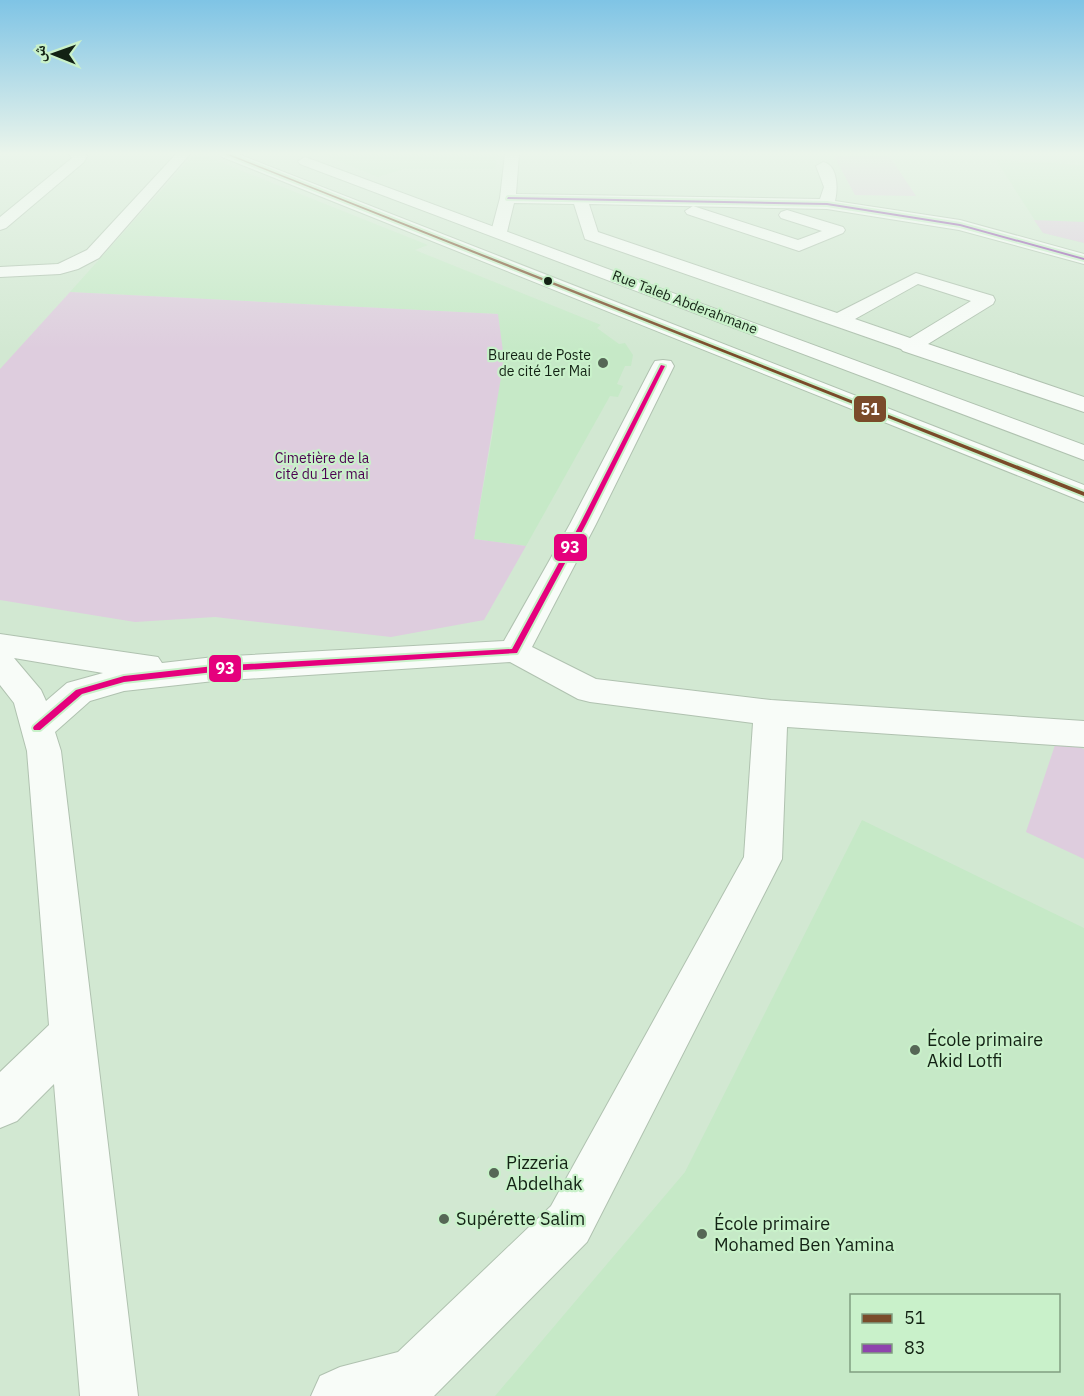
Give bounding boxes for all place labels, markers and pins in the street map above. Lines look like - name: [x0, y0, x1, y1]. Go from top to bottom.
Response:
- unlabelled marker: [542, 275, 554, 287]
- place label: Bureau de Poste de cité 1er Mai: [488, 346, 591, 380]
- marker: Bureau de Poste de cité 1er Mai: [596, 356, 610, 370]
- place label: École primaire Akid Lotfi: [927, 1028, 1043, 1072]
- marker: École primaire Akid Lotfi: [908, 1043, 922, 1057]
- place label: Pizzeria Abdelhak: [506, 1151, 583, 1195]
- marker: Pizzeria Abdelhak: [487, 1166, 501, 1180]
- place label: Supérette Salim: [456, 1207, 585, 1230]
- marker: Supérette Salim: [437, 1212, 451, 1226]
- place label: École primaire Mohamed Ben Yamina: [714, 1212, 895, 1256]
- marker: École primaire Mohamed Ben Yamina: [695, 1227, 709, 1241]

